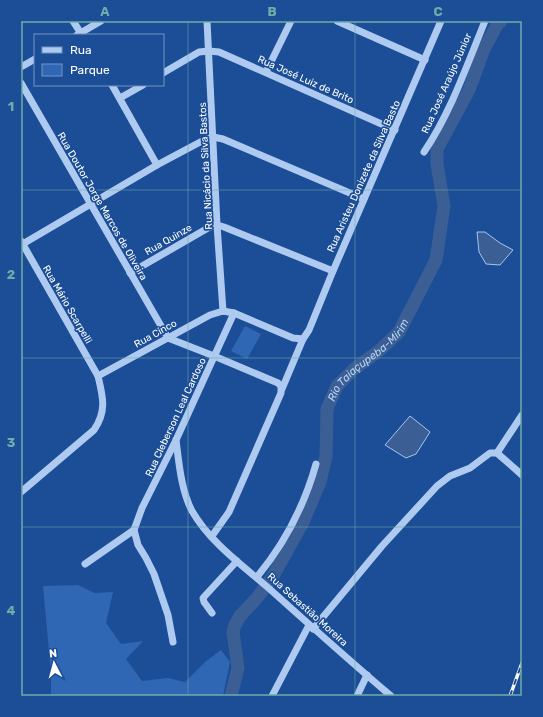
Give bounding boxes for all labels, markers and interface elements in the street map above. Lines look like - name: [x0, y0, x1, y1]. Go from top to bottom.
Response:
- text: A: [100, 4, 110, 19]
- text: B: [267, 4, 277, 19]
- text: C: [433, 4, 443, 19]
- street label: Rua José Araújo Júnior: [419, 31, 475, 135]
- legend: [34, 34, 164, 86]
- text: Rua: [70, 43, 92, 57]
- street label: Rua José Luiz de Brito: [256, 53, 356, 107]
- text: Parque: [70, 63, 110, 77]
- street label: Rua Aristeu Donizete da Silva Basto: [325, 98, 403, 254]
- text: 1: [8, 99, 14, 114]
- street label: Rua Nicácio da Silva Bastos: [197, 102, 215, 230]
- street label: Rua Doutor Jorge Marcos de Oliveira: [55, 130, 150, 283]
- street label: Rua Quinze: [143, 221, 195, 258]
- street label: Rua Mário Scarpelli: [40, 263, 94, 346]
- text: 2: [7, 267, 15, 282]
- street label: Rua Cinco: [132, 317, 179, 351]
- water label: Rio Taiaçupeba-Mirim: [325, 317, 412, 403]
- street label: Rua Cleberson Leal Cardoso: [143, 356, 209, 479]
- text: 3: [7, 435, 16, 450]
- street label: Rua Sebastião Moreira: [265, 571, 350, 649]
- text: 4: [7, 603, 16, 618]
- north arrow: [34, 643, 74, 683]
- text: N: [48, 647, 58, 660]

